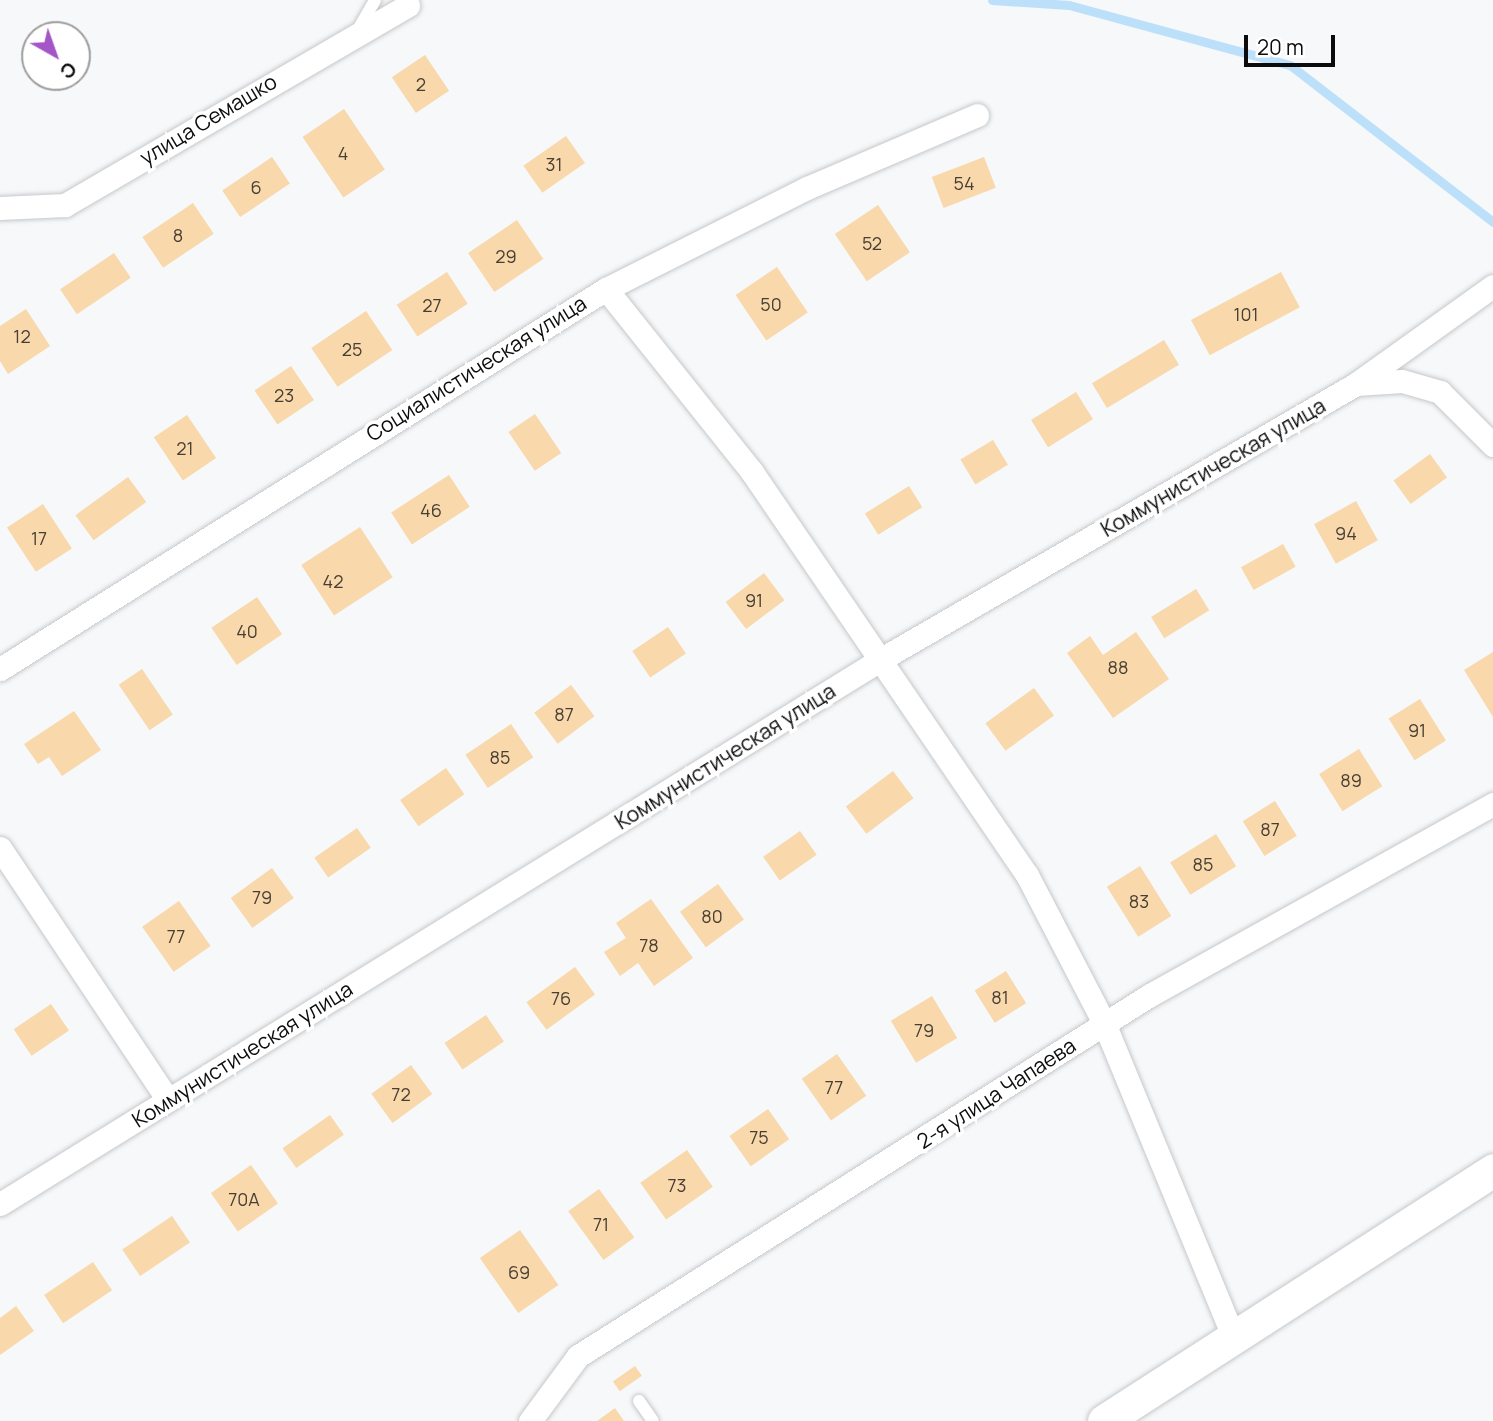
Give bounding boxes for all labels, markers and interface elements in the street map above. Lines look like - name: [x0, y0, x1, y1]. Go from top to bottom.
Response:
- north arrow: [21, 21, 91, 91]
- scale bar: [1248, 21, 1339, 65]
- text: 20 m: [1257, 33, 1304, 61]
- text: С: [54, 56, 82, 85]
- street label: улица Семашко: [135, 68, 281, 170]
- house number: 2: [416, 73, 426, 95]
- house number: 4: [338, 142, 348, 164]
- house number: 31: [546, 153, 562, 175]
- house number: 54: [953, 172, 975, 194]
- house number: 6: [250, 176, 262, 198]
- house number: 8: [173, 224, 183, 246]
- house number: 52: [862, 232, 882, 254]
- house number: 29: [495, 245, 517, 267]
- street label: Социалистическая улица: [361, 290, 591, 446]
- house number: 50: [760, 293, 782, 315]
- house number: 27: [422, 294, 442, 316]
- house number: 101: [1233, 303, 1259, 325]
- house number: 12: [13, 325, 31, 347]
- house number: 25: [342, 338, 362, 360]
- house number: 23: [274, 384, 294, 406]
- street label: Коммунистическая улица: [1096, 392, 1330, 542]
- house number: 21: [176, 437, 194, 459]
- house number: 46: [420, 499, 442, 521]
- house number: 94: [1335, 522, 1357, 544]
- house number: 17: [31, 527, 47, 549]
- house number: 42: [323, 570, 343, 592]
- house number: 91: [745, 589, 763, 611]
- house number: 40: [236, 620, 258, 642]
- house number: 88: [1108, 656, 1128, 678]
- street label: Коммунистическая улица: [610, 678, 840, 834]
- house number: 87: [554, 703, 574, 725]
- house number: 91: [1408, 719, 1426, 741]
- house number: 85: [490, 746, 510, 768]
- house number: 89: [1340, 769, 1362, 791]
- house number: 87: [1260, 818, 1280, 840]
- house number: 85: [1193, 853, 1213, 875]
- house number: 79: [252, 886, 272, 908]
- house number: 83: [1129, 890, 1149, 912]
- house number: 80: [701, 905, 723, 927]
- house number: 77: [167, 925, 185, 947]
- house number: 78: [639, 934, 659, 956]
- street label: Коммунистическая улица: [127, 976, 357, 1132]
- house number: 81: [991, 986, 1009, 1008]
- house number: 76: [551, 987, 571, 1009]
- house number: 79: [914, 1019, 934, 1041]
- street label: 2-я улица Чапаева: [912, 1032, 1080, 1154]
- house number: 77: [825, 1076, 843, 1098]
- house number: 72: [391, 1083, 411, 1105]
- house number: 75: [749, 1126, 769, 1148]
- house number: 73: [668, 1174, 686, 1196]
- house number: 70А: [228, 1188, 260, 1210]
- house number: 71: [593, 1213, 609, 1235]
- house number: 69: [508, 1261, 530, 1283]

